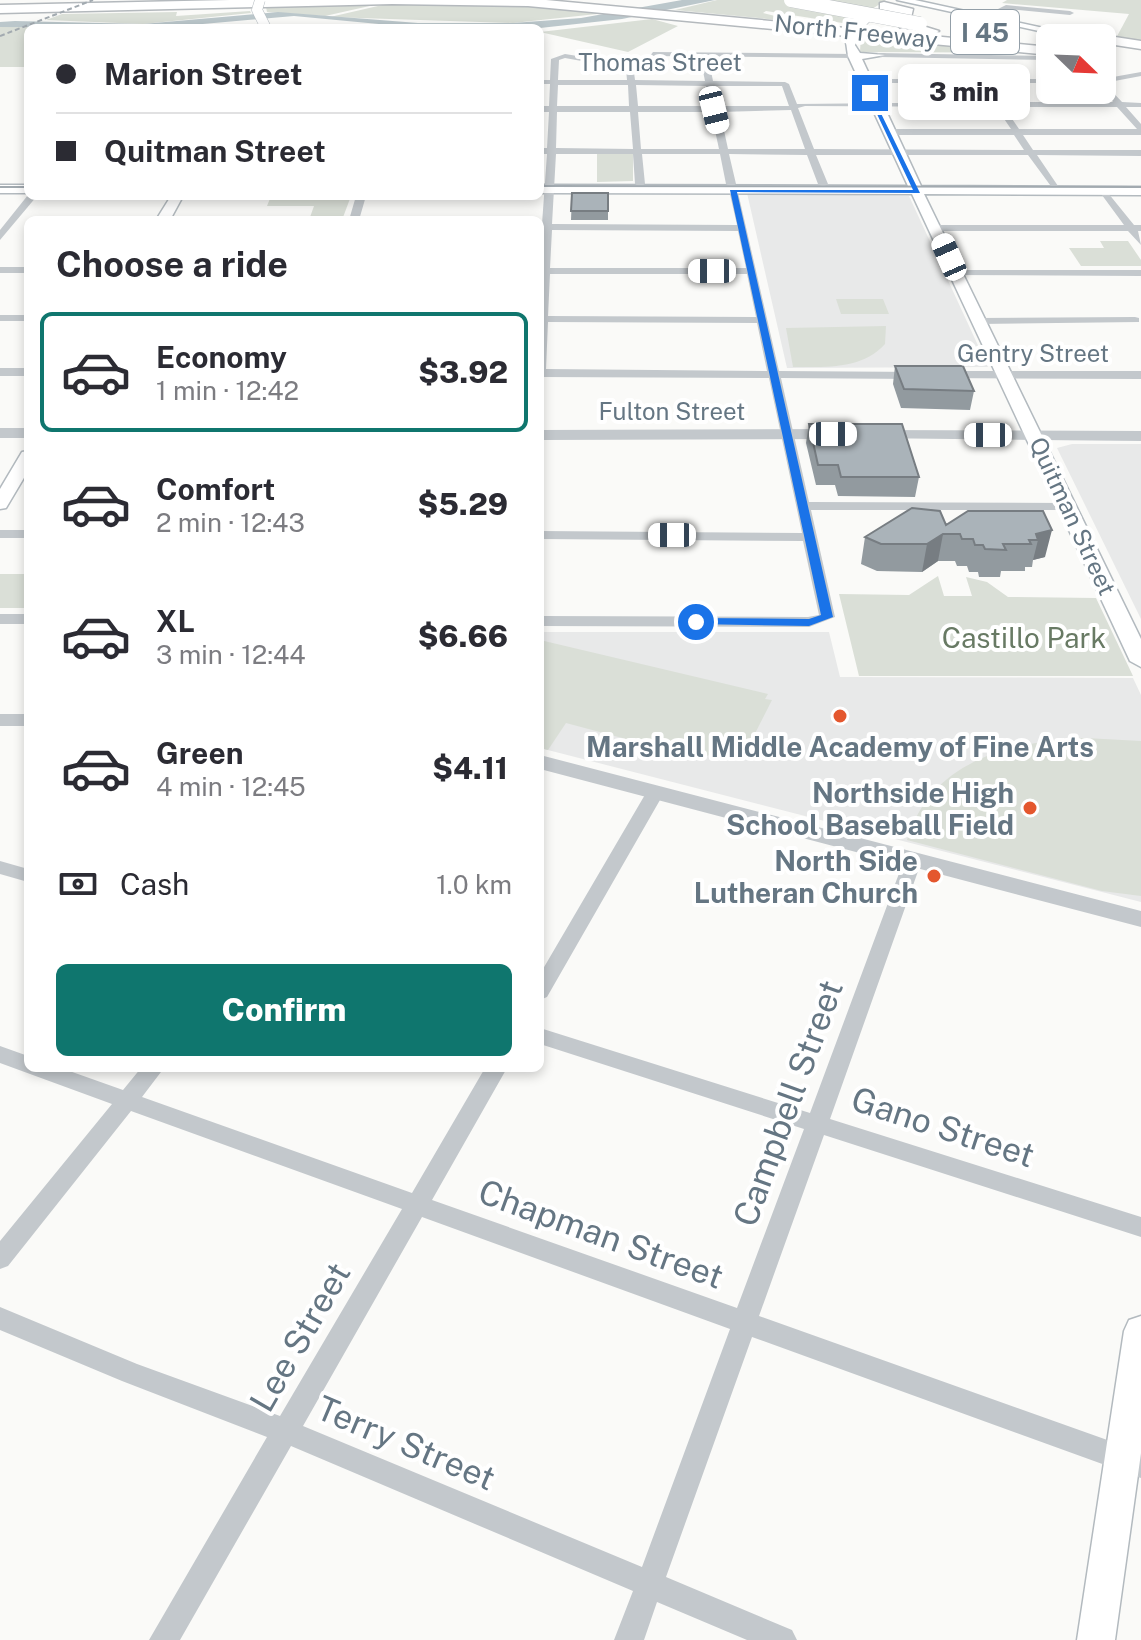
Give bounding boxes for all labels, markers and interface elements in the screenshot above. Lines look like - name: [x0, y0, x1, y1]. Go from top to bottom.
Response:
- street label: North Freeway: [773, 8, 939, 54]
- road number: I 45: [951, 10, 1019, 54]
- north arrow: [1036, 24, 1116, 104]
- map controls: [1036, 24, 1116, 104]
- street label: Thomas Street: [578, 48, 742, 76]
- text: Marion Street: [104, 56, 302, 92]
- callout: 3 min: [898, 65, 1030, 121]
- route end: [852, 75, 888, 111]
- text: 3 min: [929, 76, 999, 107]
- car: [697, 84, 731, 136]
- text: Quitman Street: [104, 133, 326, 169]
- car: [928, 230, 970, 284]
- text: Choose a ride: [56, 243, 288, 285]
- car: [688, 259, 736, 283]
- icon: car: [60, 336, 132, 408]
- text: Economy: [156, 339, 287, 375]
- street label: Gentry Street: [957, 339, 1109, 367]
- text: $3.92: [418, 354, 508, 390]
- text: 1 min · 12:42: [156, 375, 299, 406]
- street label: Fulton Street: [599, 397, 745, 425]
- car: [809, 422, 857, 446]
- car: [964, 423, 1012, 447]
- street label: Quitman Street: [1024, 433, 1122, 599]
- icon: car: [60, 468, 132, 540]
- text: Comfort: [156, 471, 275, 507]
- text: $5.29: [417, 486, 508, 522]
- text: 2 min · 12:43: [156, 507, 305, 538]
- car: [648, 523, 696, 547]
- icon: car: [60, 600, 132, 672]
- text: XL: [156, 603, 195, 639]
- route start: [678, 604, 714, 640]
- text: $6.66: [418, 618, 508, 654]
- park label: Castillo Park: [942, 621, 1106, 654]
- text: 3 min · 12:44: [156, 639, 306, 670]
- marker: Marshall Middle Academy of Fine Arts: [831, 707, 849, 725]
- place label: Marshall Middle Academy of Fine Arts: [586, 730, 1094, 763]
- icon: car: [60, 732, 132, 804]
- text: Green: [156, 735, 243, 771]
- text: $4.11: [432, 750, 508, 786]
- text: 4 min · 12:45: [156, 771, 306, 802]
- place label: Northside High School Baseball Field: [726, 776, 1014, 841]
- marker: Northside High School Baseball Field: [1021, 799, 1039, 817]
- place label: North Side Lutheran Church: [694, 844, 918, 909]
- icon: cash: [56, 862, 100, 906]
- text: Cash: [120, 866, 189, 902]
- marker: North Side Lutheran Church: [925, 867, 943, 885]
- text: 1.0 km: [436, 869, 512, 900]
- button: Confirm: [56, 964, 512, 1056]
- street label: Campbell Street: [725, 975, 851, 1231]
- street label: Gano Street: [847, 1079, 1039, 1175]
- street label: Chapman Street: [473, 1171, 729, 1297]
- street label: Lee Street: [241, 1256, 359, 1418]
- street label: Terry Street: [311, 1388, 501, 1498]

